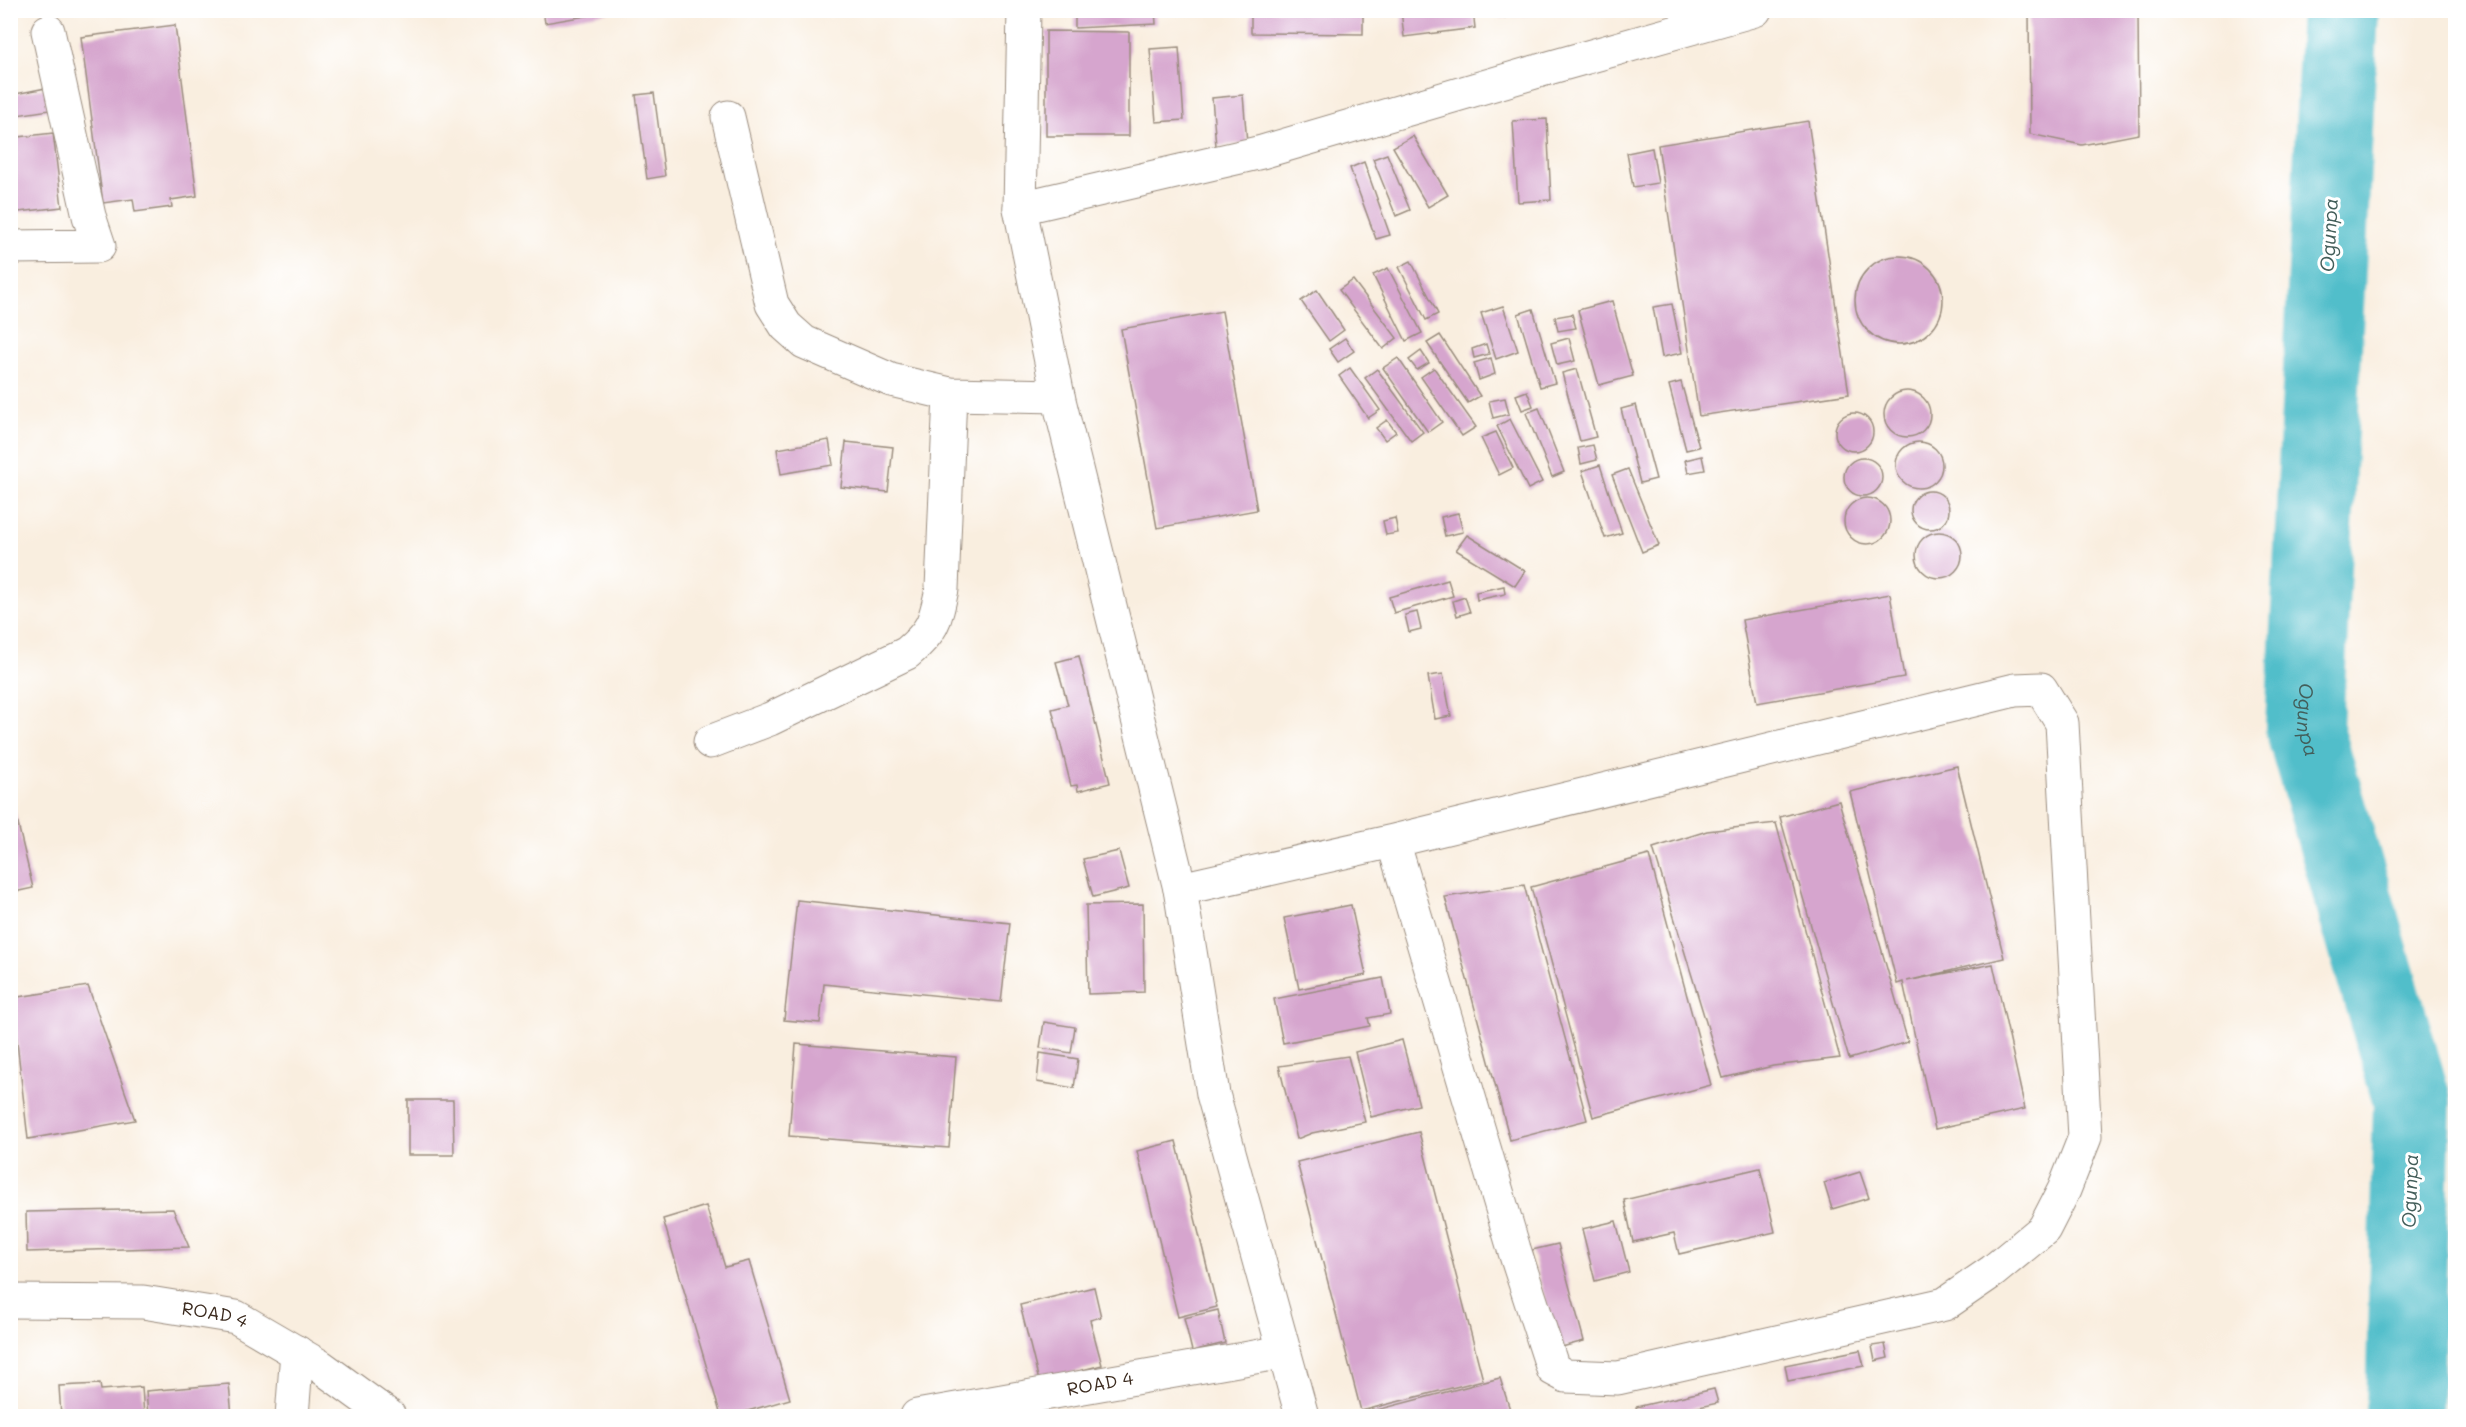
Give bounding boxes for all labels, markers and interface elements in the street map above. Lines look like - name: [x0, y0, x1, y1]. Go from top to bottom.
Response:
- water label: Ogunpa: [2313, 197, 2343, 273]
- water label: Ogunpa: [2292, 682, 2326, 759]
- water label: Ogunpa: [2395, 1153, 2423, 1229]
- street label: ROAD 4: [180, 1295, 254, 1333]
- street label: ROAD 4: [1065, 1365, 1136, 1401]

